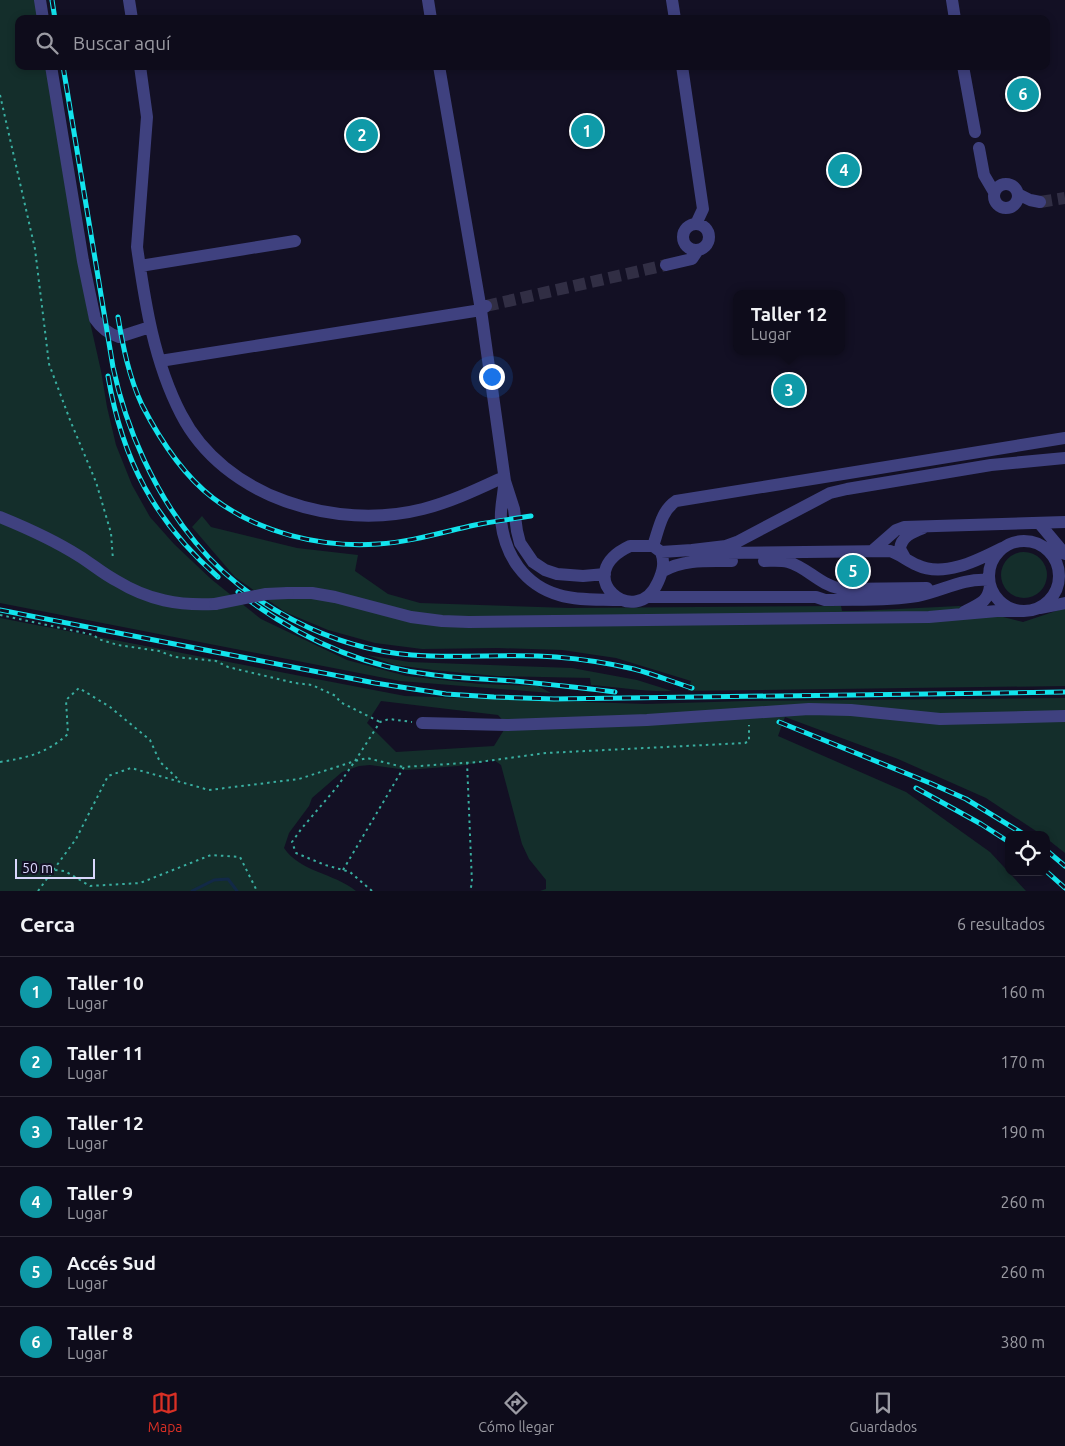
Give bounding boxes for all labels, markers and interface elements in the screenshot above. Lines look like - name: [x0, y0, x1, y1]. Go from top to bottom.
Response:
- search box: [15, 15, 1050, 70]
- icon: search: [33, 29, 61, 57]
- text: Buscar aquí: [73, 32, 171, 54]
- pin: 6: [1007, 75, 1039, 113]
- pin: 1: [571, 112, 603, 150]
- pin: 2: [346, 116, 378, 154]
- pin: 4: [828, 151, 860, 189]
- popup: [733, 290, 845, 355]
- text: Taller 12: [751, 303, 827, 325]
- text: Lugar: [751, 325, 791, 343]
- your location: [479, 364, 505, 390]
- pin: 3: [773, 371, 805, 409]
- pin: 5: [837, 552, 869, 590]
- map controls: [1005, 831, 1050, 876]
- button: locate: [1005, 831, 1050, 876]
- scale bar: [15, 856, 95, 879]
- text: 50 m: [22, 860, 53, 876]
- text: Cerca: [20, 912, 75, 936]
- text: 6 resultados: [957, 915, 1045, 933]
- text: Taller 10: [67, 972, 144, 994]
- text: 1: [31, 983, 41, 1001]
- text: 160 m: [1000, 983, 1045, 1001]
- text: Lugar: [67, 994, 108, 1012]
- text: Taller 11: [67, 1042, 144, 1064]
- text: 2: [31, 1053, 41, 1071]
- text: 170 m: [1000, 1053, 1045, 1071]
- text: Lugar: [67, 1064, 108, 1082]
- text: Taller 12: [67, 1112, 144, 1134]
- text: 3: [31, 1123, 41, 1141]
- text: 190 m: [1000, 1123, 1045, 1141]
- text: Lugar: [67, 1134, 108, 1152]
- text: Taller 9: [67, 1182, 133, 1204]
- text: 4: [31, 1193, 41, 1211]
- text: 260 m: [1000, 1193, 1045, 1211]
- text: Lugar: [67, 1204, 108, 1222]
- text: Accés Sud: [67, 1252, 156, 1274]
- text: 5: [31, 1263, 41, 1281]
- text: 260 m: [1000, 1263, 1045, 1281]
- text: Lugar: [67, 1274, 108, 1292]
- text: Taller 8: [67, 1322, 133, 1344]
- text: 6: [31, 1333, 41, 1351]
- text: 380 m: [1000, 1333, 1045, 1351]
- text: Lugar: [67, 1344, 108, 1362]
- tab: Mapa: [148, 1389, 183, 1435]
- tab: Cómo llegar: [478, 1389, 554, 1435]
- tab: Guardados: [850, 1389, 917, 1435]

